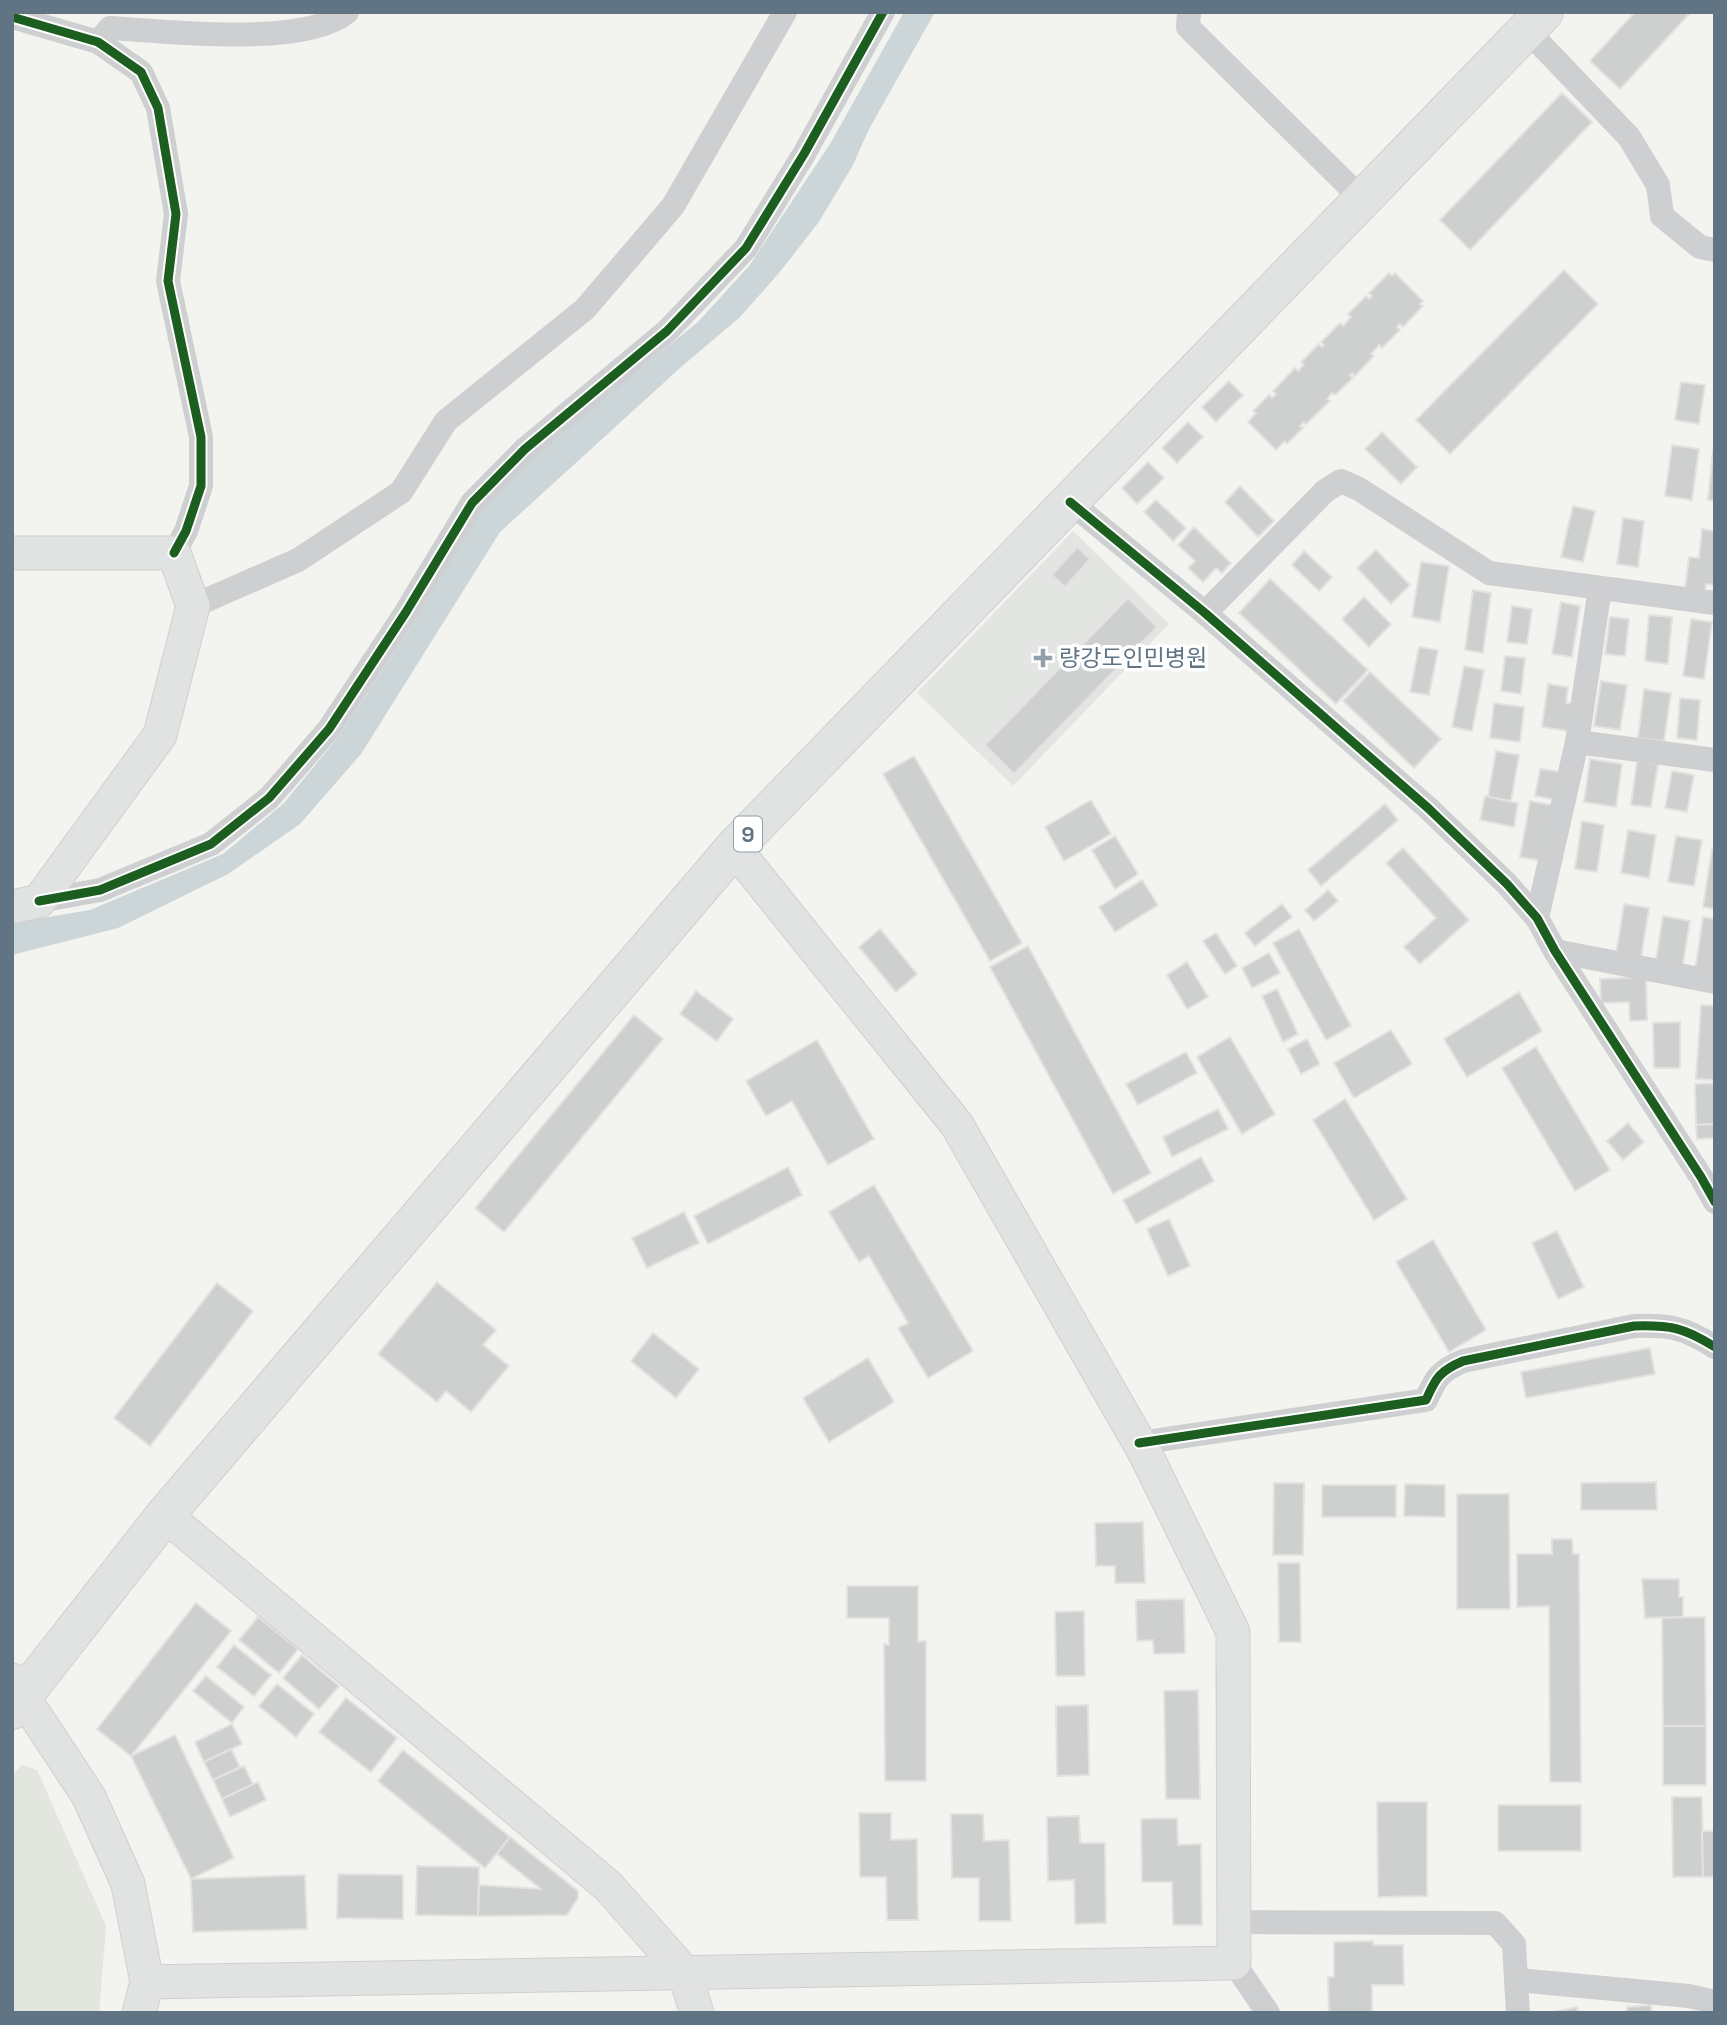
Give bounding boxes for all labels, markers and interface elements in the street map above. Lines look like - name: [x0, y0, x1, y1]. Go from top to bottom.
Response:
- place label: 량강도인민병원: [1059, 643, 1207, 673]
- marker: 량강도인민병원: [1033, 648, 1053, 668]
- road number: 9: [734, 816, 762, 852]

